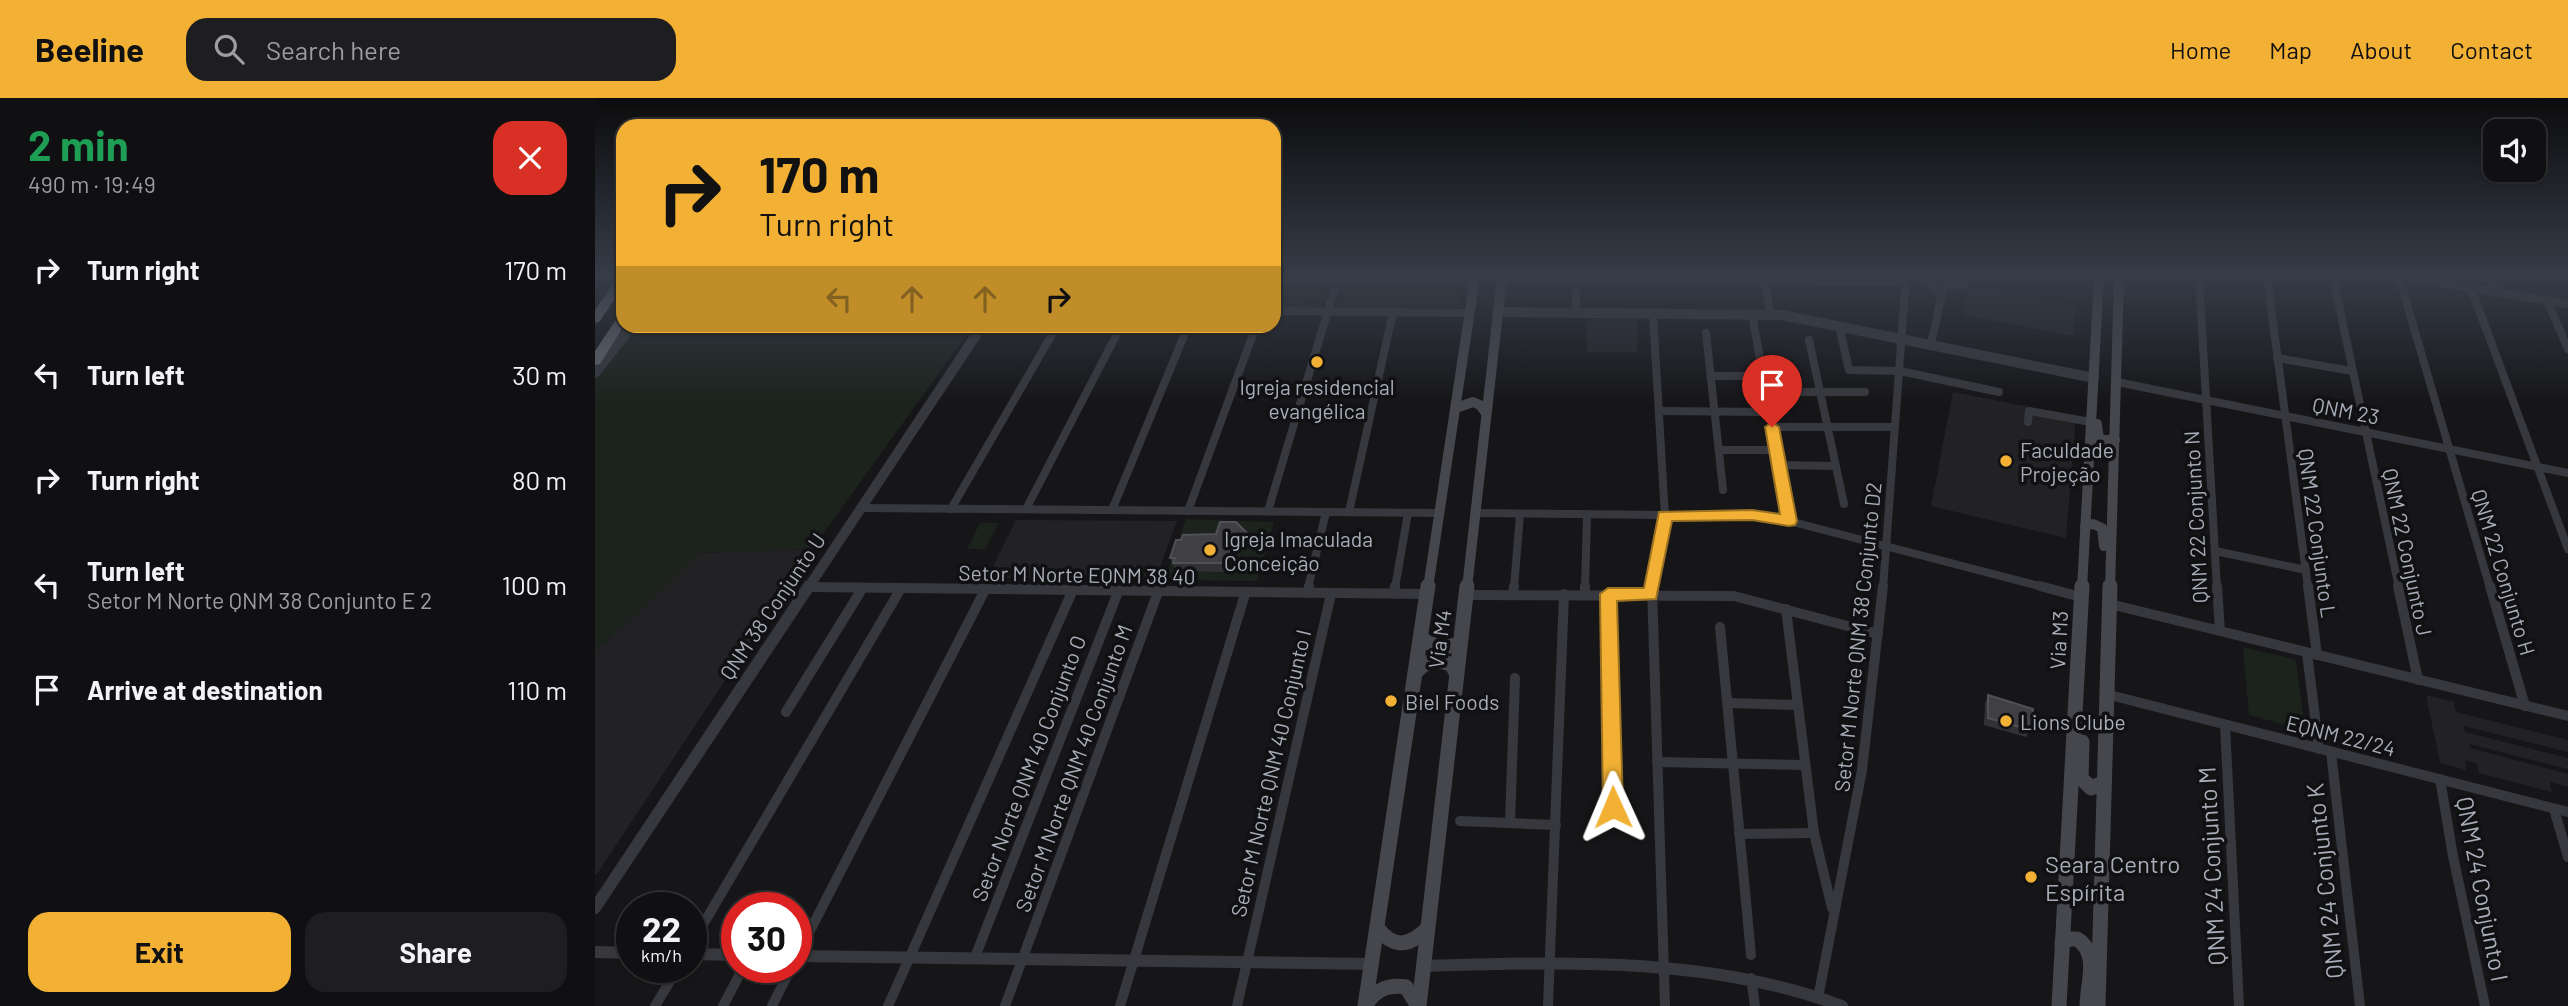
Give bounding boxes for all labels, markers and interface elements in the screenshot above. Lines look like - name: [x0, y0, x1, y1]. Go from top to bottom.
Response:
- search box: [186, 18, 676, 81]
- text: Beeline: [35, 29, 144, 69]
- icon: search: [210, 30, 248, 68]
- text: Search here: [266, 34, 401, 65]
- text: Home: [2170, 35, 2231, 64]
- text: Map: [2269, 35, 2312, 64]
- text: About: [2350, 35, 2412, 64]
- text: Contact: [2450, 35, 2533, 64]
- text: 2 min: [28, 119, 129, 169]
- map controls: [2483, 119, 2546, 182]
- button: sound: [2483, 119, 2546, 182]
- button: close: [493, 121, 567, 195]
- text: 170 m: [759, 144, 879, 203]
- icon: right: [644, 147, 735, 238]
- text: 490 m · 19:49: [28, 170, 156, 198]
- text: Turn right: [759, 204, 894, 242]
- icon: right: [28, 251, 66, 289]
- text: Turn right: [87, 254, 200, 285]
- text: 170 m: [504, 254, 567, 285]
- icon: left: [820, 280, 858, 318]
- icon: ahead: [893, 280, 931, 318]
- icon: ahead: [966, 280, 1004, 318]
- icon: right: [1039, 280, 1077, 318]
- marker: Igreja residencial evangélica: [1309, 354, 1325, 370]
- pin: [1742, 355, 1802, 427]
- icon: left: [28, 356, 66, 394]
- text: Turn left: [87, 359, 185, 390]
- text: 30 m: [512, 359, 567, 390]
- icon: arrive: [1753, 366, 1791, 404]
- place label: Igreja residencial evangélica: [1239, 374, 1395, 423]
- street label: QNM 23: [2311, 391, 2381, 429]
- street label: QNM 22 Conjunto N: [2178, 430, 2212, 604]
- place label: Faculdade Projeção: [2020, 437, 2114, 486]
- street label: QNM 22 Conjunto L: [2294, 447, 2342, 619]
- marker: Faculdade Projeção: [1998, 453, 2014, 469]
- icon: right: [28, 461, 66, 499]
- text: Turn right: [87, 464, 200, 495]
- text: 80 m: [512, 464, 567, 495]
- street label: QNM 22 Conjunto J: [2378, 466, 2438, 638]
- street label: Setor M Norte QNM 38 Conjunto D2: [1828, 481, 1886, 793]
- street label: QNM 22 Conjunto H: [2467, 486, 2541, 658]
- place label: Igreja Imaculada Conceição: [1224, 526, 1373, 575]
- street label: QNM 38 Conjunto U: [714, 528, 830, 684]
- marker: Igreja Imaculada Conceição: [1202, 542, 1218, 558]
- text: Turn left: [87, 555, 185, 586]
- street label: Setor M Norte EQNM 38 40: [958, 559, 1196, 589]
- icon: left: [28, 566, 66, 604]
- text: 100 m: [502, 569, 567, 600]
- text: Setor M Norte QNM 38 Conjunto E 2: [87, 586, 432, 614]
- street label: Via M4: [1422, 608, 1456, 670]
- street label: Via M3: [2044, 610, 2072, 670]
- street label: Setor M Norte QNM 40 Conjunto M: [1009, 621, 1137, 915]
- street label: Setor M Norte QNM 40 Conjunto I: [1225, 627, 1315, 919]
- street label: Setor Norte QNM 40 Conjunto O: [966, 632, 1090, 904]
- icon: arrive: [28, 671, 66, 709]
- text: Arrive at destination: [87, 674, 323, 705]
- text: 110 m: [507, 674, 567, 705]
- place label: Biel Foods: [1405, 689, 1499, 714]
- marker: Biel Foods: [1383, 693, 1399, 709]
- place label: Lions Clube: [2020, 709, 2126, 734]
- street label: EQNM 22/24: [2284, 709, 2398, 761]
- marker: Lions Clube: [1998, 713, 2014, 729]
- street label: QNM 24 Conjunto M: [2191, 766, 2231, 966]
- position arrow: [1576, 770, 1650, 844]
- street label: QNM 24 Conjunto K: [2299, 782, 2349, 980]
- street label: QNM 24 Conjunto I: [2451, 794, 2515, 984]
- place label: Seara Centro Espírita: [2045, 849, 2180, 906]
- marker: Seara Centro Espírita: [2023, 869, 2039, 885]
- speed limit sign: 30: [721, 892, 812, 983]
- text: 22: [642, 907, 681, 949]
- button: Exit: [28, 912, 291, 992]
- button: Share: [305, 912, 567, 992]
- text: km/h: [641, 944, 682, 966]

